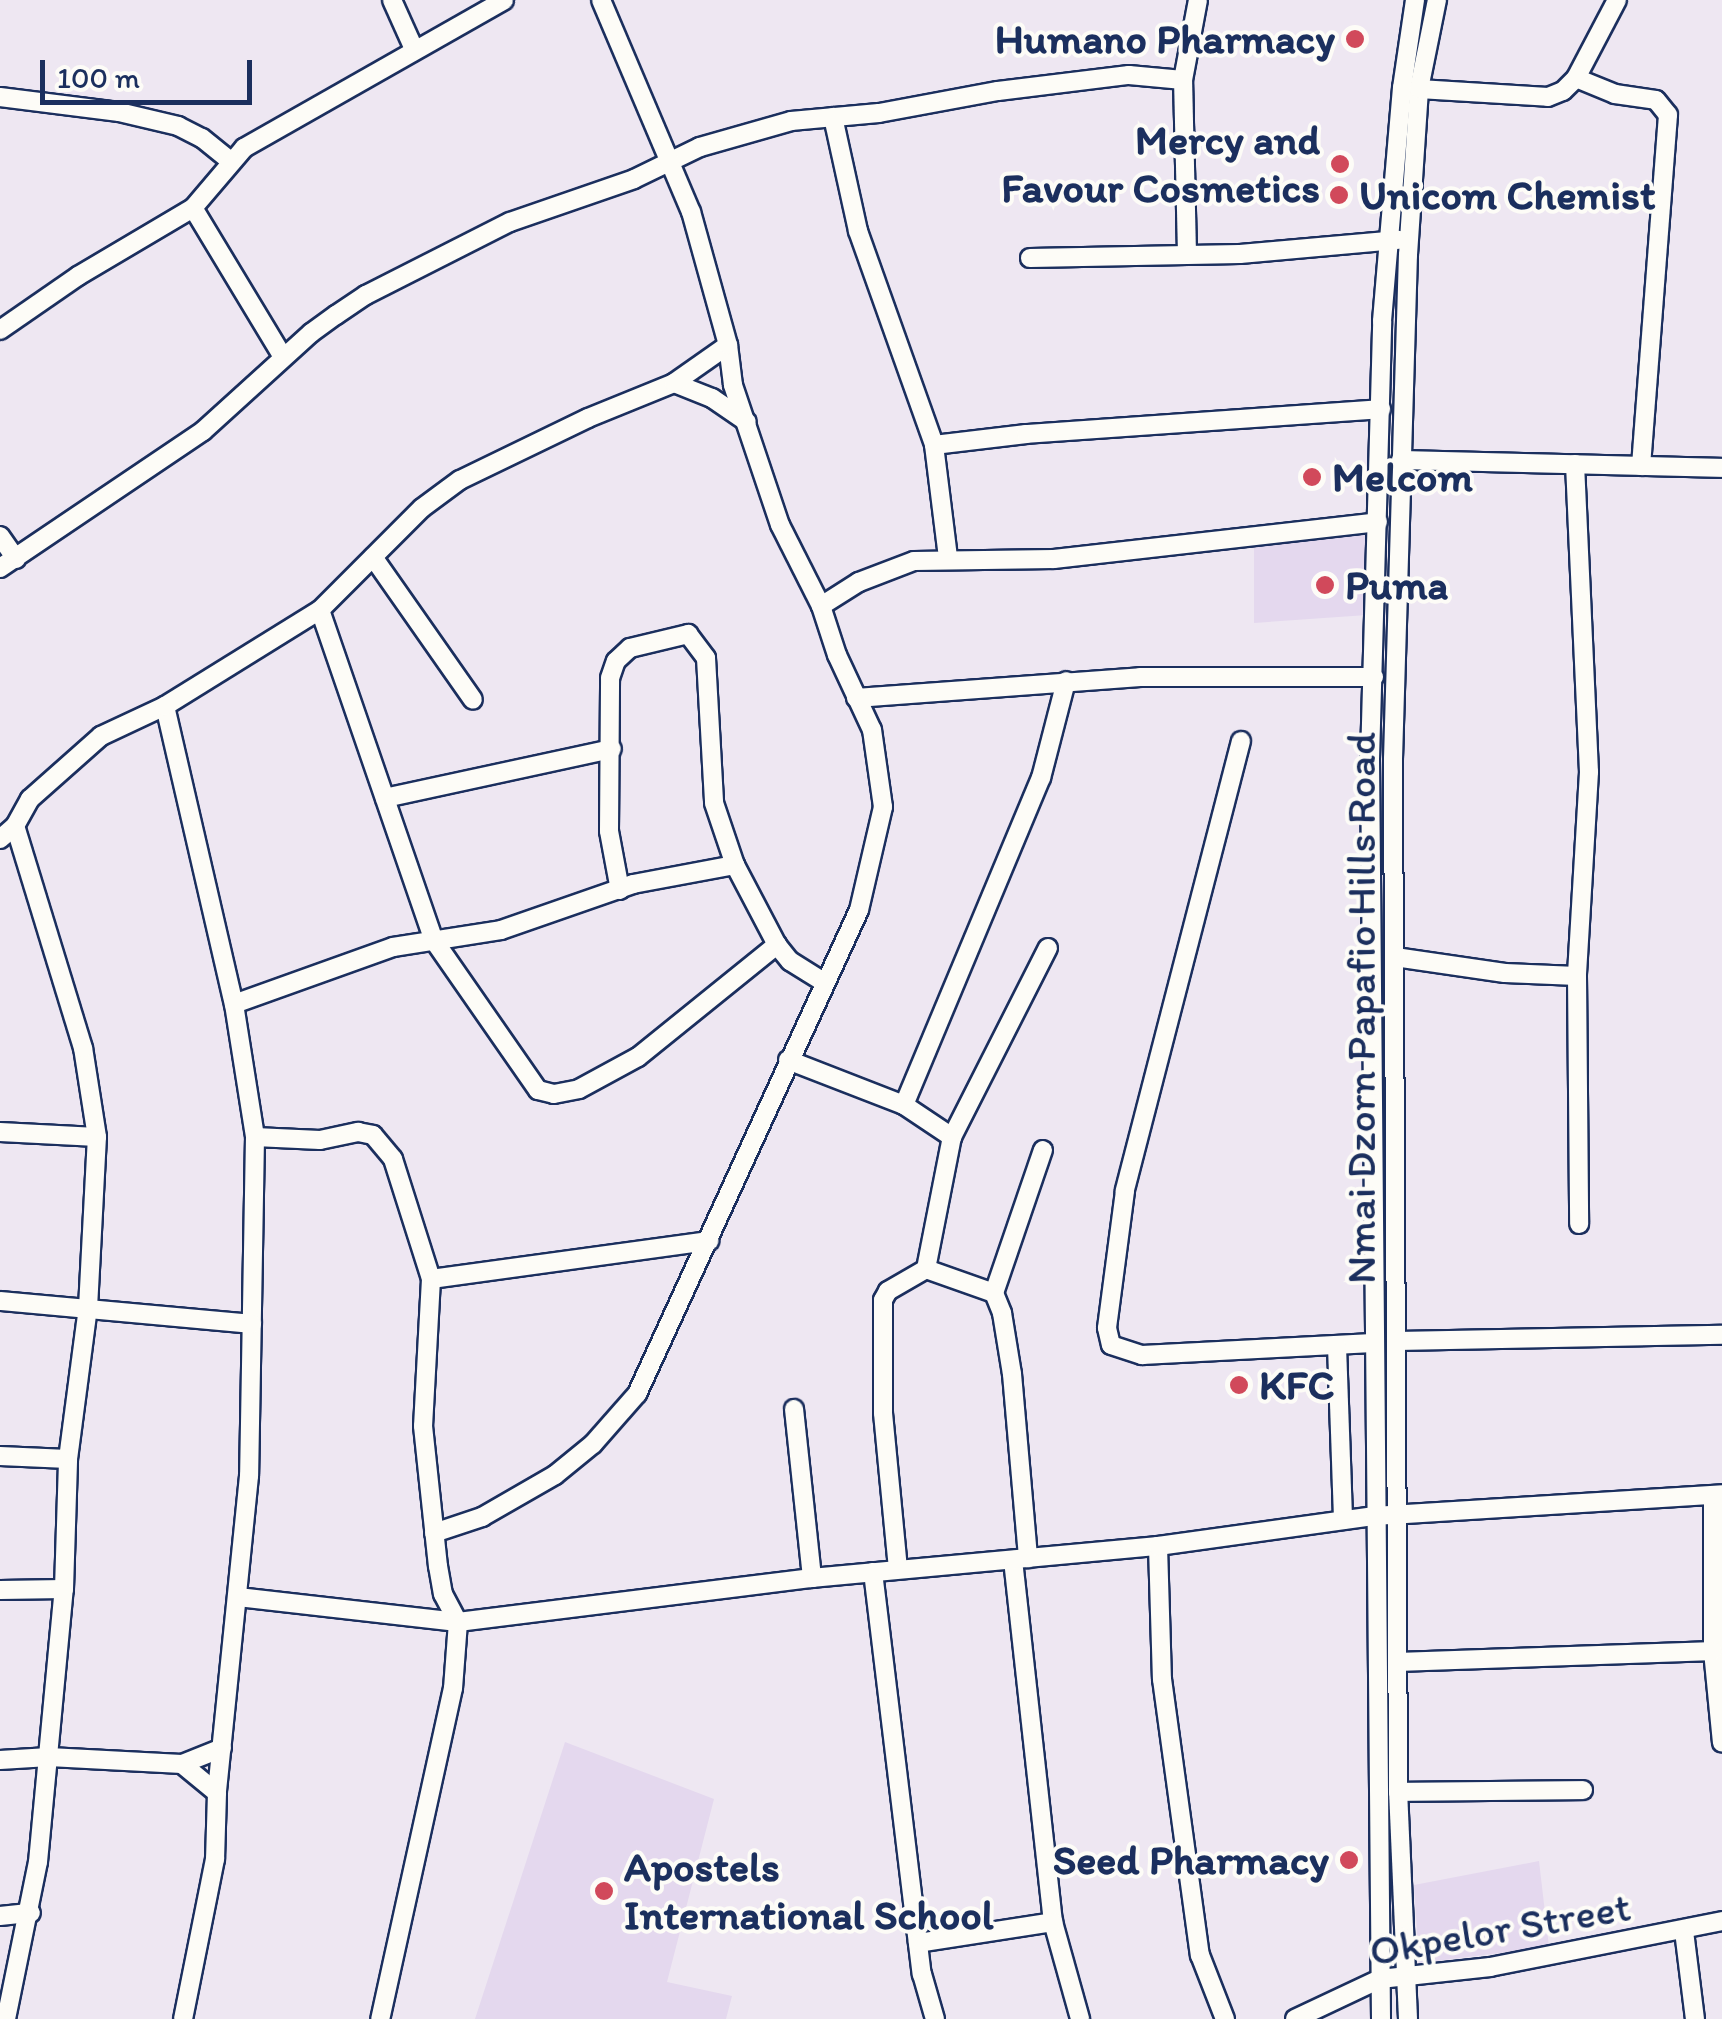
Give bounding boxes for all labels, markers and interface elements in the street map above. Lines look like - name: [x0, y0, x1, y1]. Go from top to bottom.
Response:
- place label: Humano Pharmacy: [994, 14, 1335, 64]
- marker: Humano Pharmacy: [1344, 28, 1366, 50]
- scale bar: [45, 40, 258, 102]
- text: 100 m: [57, 59, 140, 96]
- place label: Mercy and Favour Cosmetics: [1003, 115, 1320, 214]
- marker: Mercy and Favour Cosmetics: [1329, 153, 1351, 175]
- place label: Unicom Chemist: [1359, 170, 1655, 220]
- marker: Unicom Chemist: [1328, 184, 1350, 206]
- place label: Melcom: [1332, 452, 1473, 502]
- marker: Melcom: [1301, 466, 1323, 488]
- place label: Puma: [1345, 560, 1448, 610]
- marker: Puma: [1314, 574, 1336, 596]
- street label: Nmai Dzorn Papafio Hills Road: [1336, 733, 1386, 1283]
- place label: KFC: [1259, 1360, 1335, 1410]
- marker: KFC: [1228, 1374, 1250, 1396]
- place label: Seed Pharmacy: [1053, 1835, 1329, 1885]
- place label: Apostels International School: [624, 1842, 993, 1940]
- marker: Seed Pharmacy: [1338, 1849, 1360, 1871]
- marker: Apostels International School: [593, 1880, 615, 1902]
- street label: Okpelor Street: [1366, 1881, 1634, 1977]

